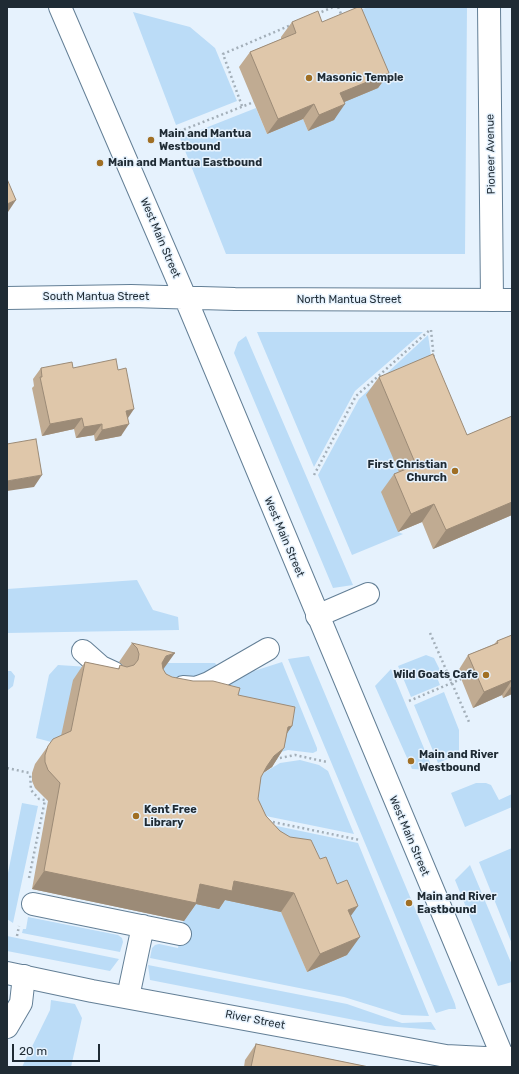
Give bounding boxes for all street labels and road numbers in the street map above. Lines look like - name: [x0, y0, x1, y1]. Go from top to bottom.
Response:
- street label: Pioneer Avenue: [484, 114, 498, 194]
- street label: West Main Street: [137, 196, 183, 280]
- street label: South Mantua Street: [43, 290, 149, 304]
- street label: North Mantua Street: [297, 293, 401, 307]
- street label: West Main Street: [261, 495, 307, 579]
- street label: West Main Street: [386, 794, 432, 878]
- street label: River Street: [224, 1008, 286, 1032]

